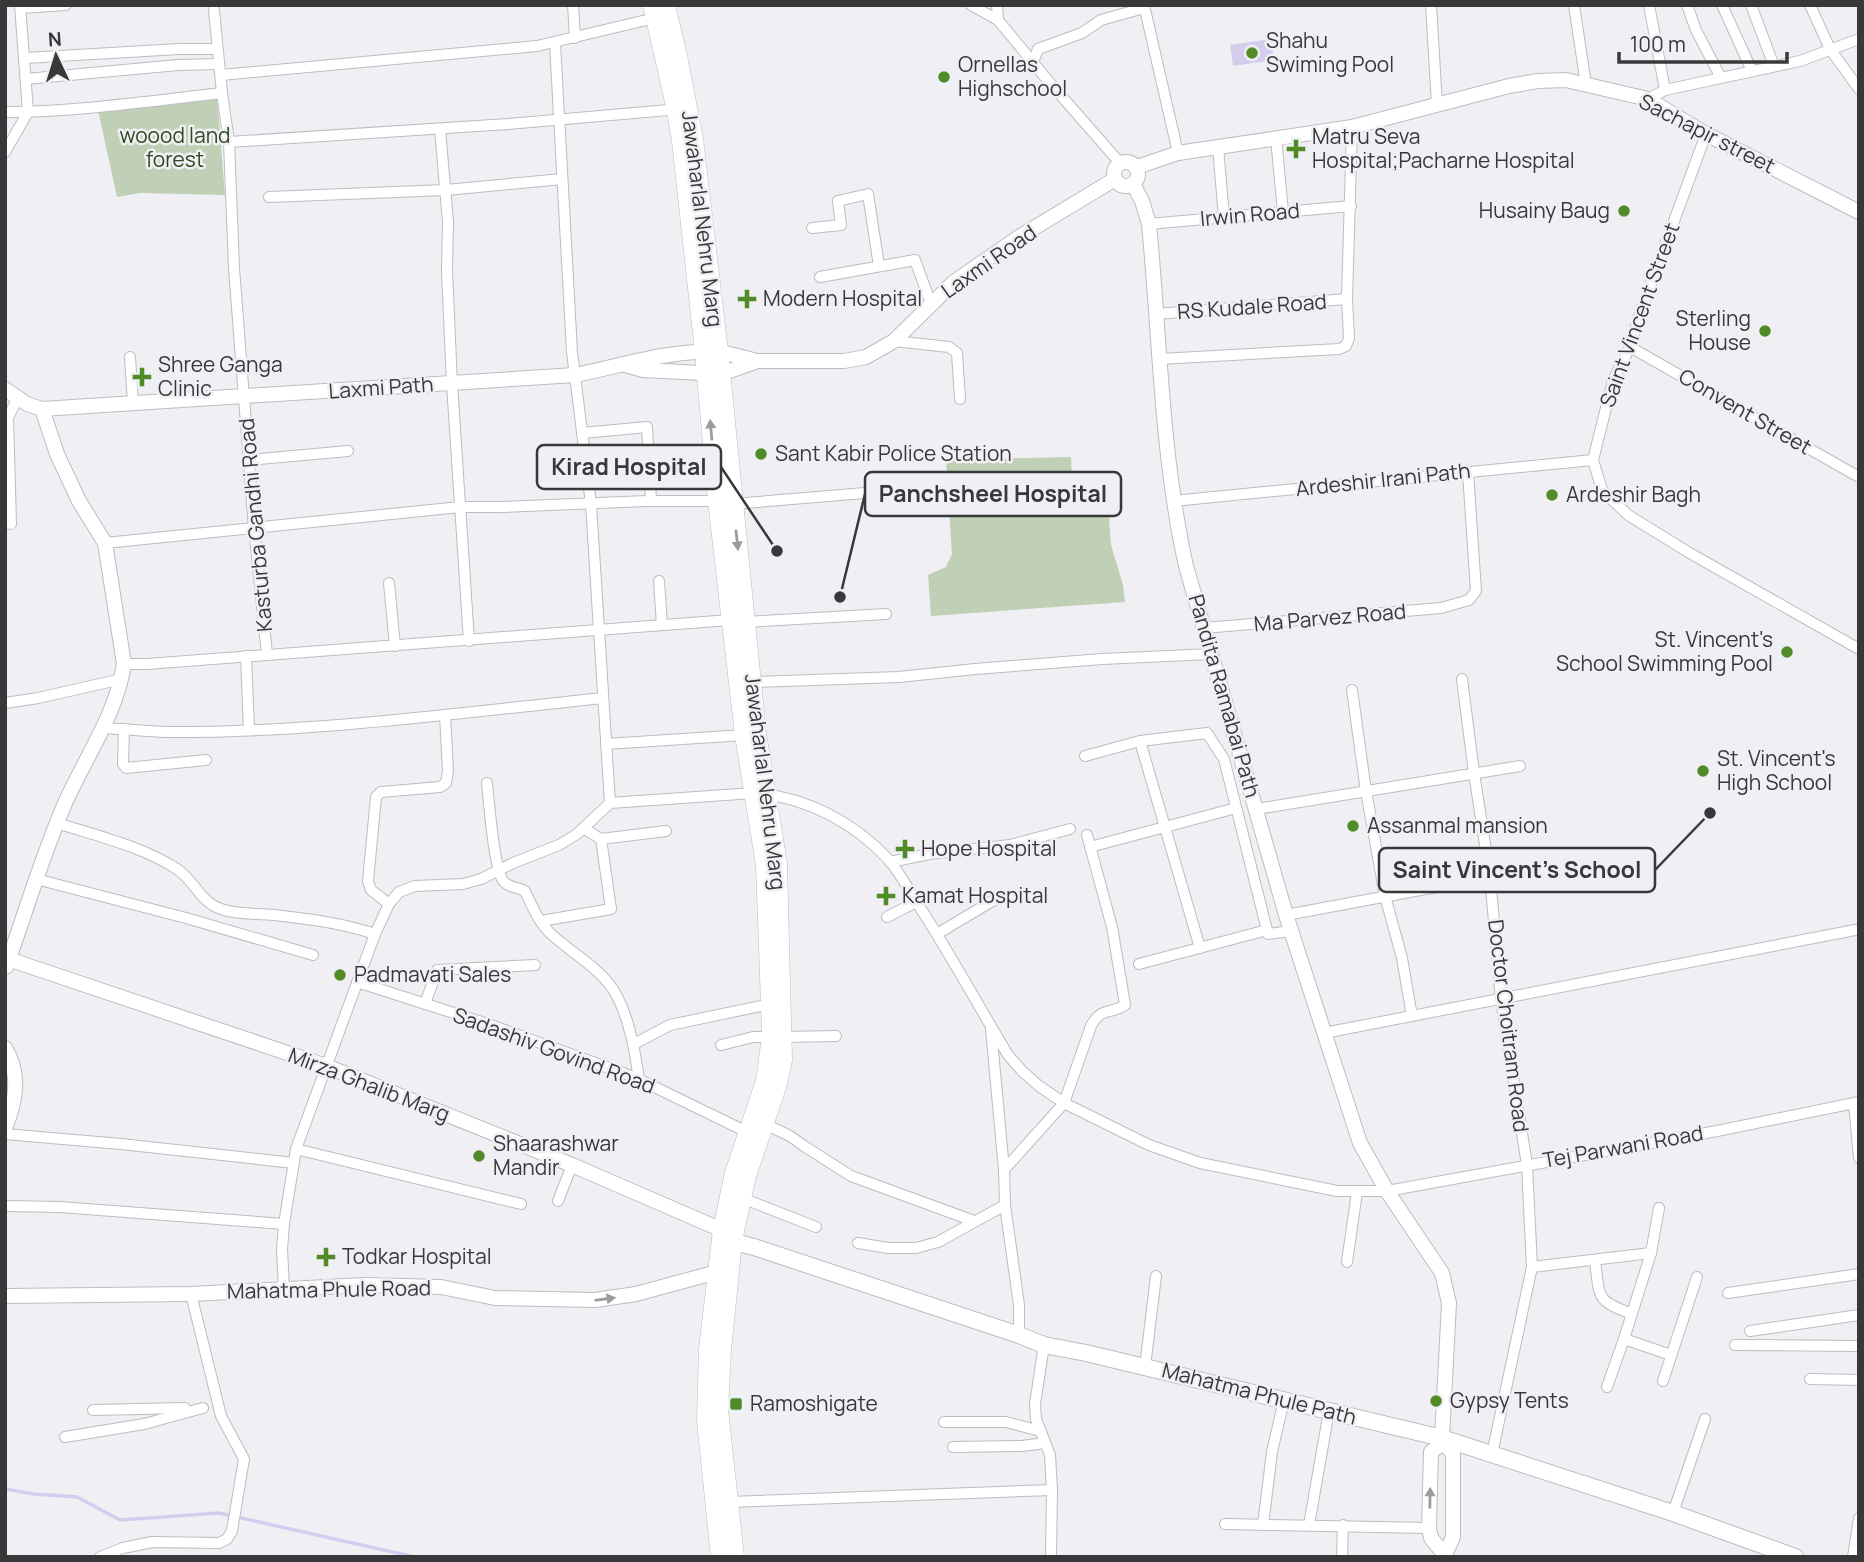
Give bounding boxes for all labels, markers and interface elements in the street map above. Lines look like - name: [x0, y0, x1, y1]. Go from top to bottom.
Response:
- north arrow: [21, 21, 91, 91]
- scale bar: [1619, 21, 1787, 65]
- text: N: [47, 26, 63, 52]
- place label: Shahu Swiming Pool: [1266, 26, 1394, 78]
- text: 100 m: [1630, 30, 1686, 58]
- marker: Shahu Swiming Pool: [1244, 45, 1260, 61]
- place label: Ornellas Highschool: [958, 50, 1067, 102]
- marker: Ornellas Highschool: [936, 69, 952, 85]
- street label: Sachapir street: [1635, 87, 1780, 179]
- street label: Jawaharlal Nehru Marg: [676, 109, 730, 329]
- park label: woood land forest: [119, 121, 231, 173]
- place label: Matru Seva Hospital;Pacharne Hospital: [1312, 122, 1575, 174]
- marker: Matru Seva Hospital;Pacharne Hospital: [1286, 139, 1306, 159]
- street label: Irwin Road: [1199, 196, 1301, 232]
- place label: Husainy Baug: [1479, 196, 1610, 224]
- marker: Husainy Baug: [1616, 203, 1632, 219]
- street label: Laxmi Road: [935, 218, 1042, 304]
- street label: Saint Vincent Street: [1593, 219, 1685, 411]
- place label: Modern Hospital: [763, 284, 922, 312]
- street label: RS Kudale Road: [1176, 287, 1328, 325]
- marker: Modern Hospital: [737, 289, 757, 309]
- place label: Sterling House: [1676, 304, 1751, 356]
- marker: Sterling House: [1757, 323, 1773, 339]
- place label: Shree Ganga Clinic: [158, 350, 283, 402]
- street label: Convent Street: [1674, 362, 1817, 460]
- marker: Shree Ganga Clinic: [132, 367, 152, 387]
- street label: Laxmi Path: [328, 369, 434, 405]
- street label: Kasturba Gandhi Road: [232, 417, 278, 633]
- one-way arrow: [705, 419, 716, 441]
- place label: Sant Kabir Police Station: [775, 439, 1012, 467]
- callout: Kirad Hospital: [537, 445, 721, 489]
- marker: Sant Kabir Police Station: [753, 446, 769, 462]
- text: Kirad Hospital: [551, 450, 707, 482]
- street label: Ardeshir Irani Path: [1294, 456, 1472, 502]
- callout: Panchsheel Hospital: [865, 472, 1121, 516]
- text: Panchsheel Hospital: [879, 477, 1107, 509]
- place label: Ardeshir Bagh: [1566, 480, 1701, 508]
- marker: Ardeshir Bagh: [1544, 487, 1560, 503]
- one-way arrow: [731, 529, 742, 551]
- street label: Pandita Ramabai Path: [1183, 591, 1267, 801]
- street label: Ma Parvez Road: [1253, 596, 1407, 638]
- place label: St. Vincent's School Swimming Pool: [1556, 625, 1773, 677]
- marker: St. Vincent's School Swimming Pool: [1779, 644, 1795, 660]
- street label: Jawaharlal Nehru Marg: [739, 672, 793, 892]
- place label: St. Vincent's High School: [1717, 744, 1835, 796]
- marker: St. Vincent's High School: [1695, 763, 1711, 779]
- place label: Assanmal mansion: [1367, 811, 1548, 839]
- marker: Assanmal mansion: [1345, 818, 1361, 834]
- place label: Hope Hospital: [921, 834, 1057, 862]
- marker: Hope Hospital: [895, 839, 915, 859]
- callout: Saint Vincent's School: [1379, 848, 1655, 892]
- text: Saint Vincent's School: [1393, 853, 1641, 885]
- place label: Kamat Hospital: [902, 881, 1048, 909]
- marker: Kamat Hospital: [876, 886, 896, 906]
- street label: Doctor Choitram Road: [1482, 918, 1536, 1134]
- place label: Padmavati Sales: [354, 960, 511, 988]
- marker: Padmavati Sales: [332, 967, 348, 983]
- street label: Sadashiv Govind Road: [449, 1000, 659, 1100]
- street label: Mirza Ghalib Marg: [285, 1040, 454, 1128]
- street label: Tej Parwani Road: [1540, 1118, 1705, 1174]
- place label: Shaarashwar Mandir: [493, 1129, 619, 1181]
- marker: Shaarashwar Mandir: [471, 1148, 487, 1164]
- place label: Todkar Hospital: [342, 1242, 492, 1270]
- marker: Todkar Hospital: [316, 1247, 336, 1267]
- street label: Mahatma Phule Road: [227, 1273, 431, 1305]
- one-way arrow: [595, 1293, 617, 1304]
- street label: Mahatma Phule Path: [1159, 1355, 1359, 1431]
- place label: Gypsy Tents: [1450, 1386, 1569, 1414]
- place label: Ramoshigate: [750, 1389, 878, 1417]
- marker: Gypsy Tents: [1428, 1393, 1444, 1409]
- marker: Ramoshigate: [728, 1396, 744, 1412]
- one-way arrow: [1424, 1487, 1436, 1509]

